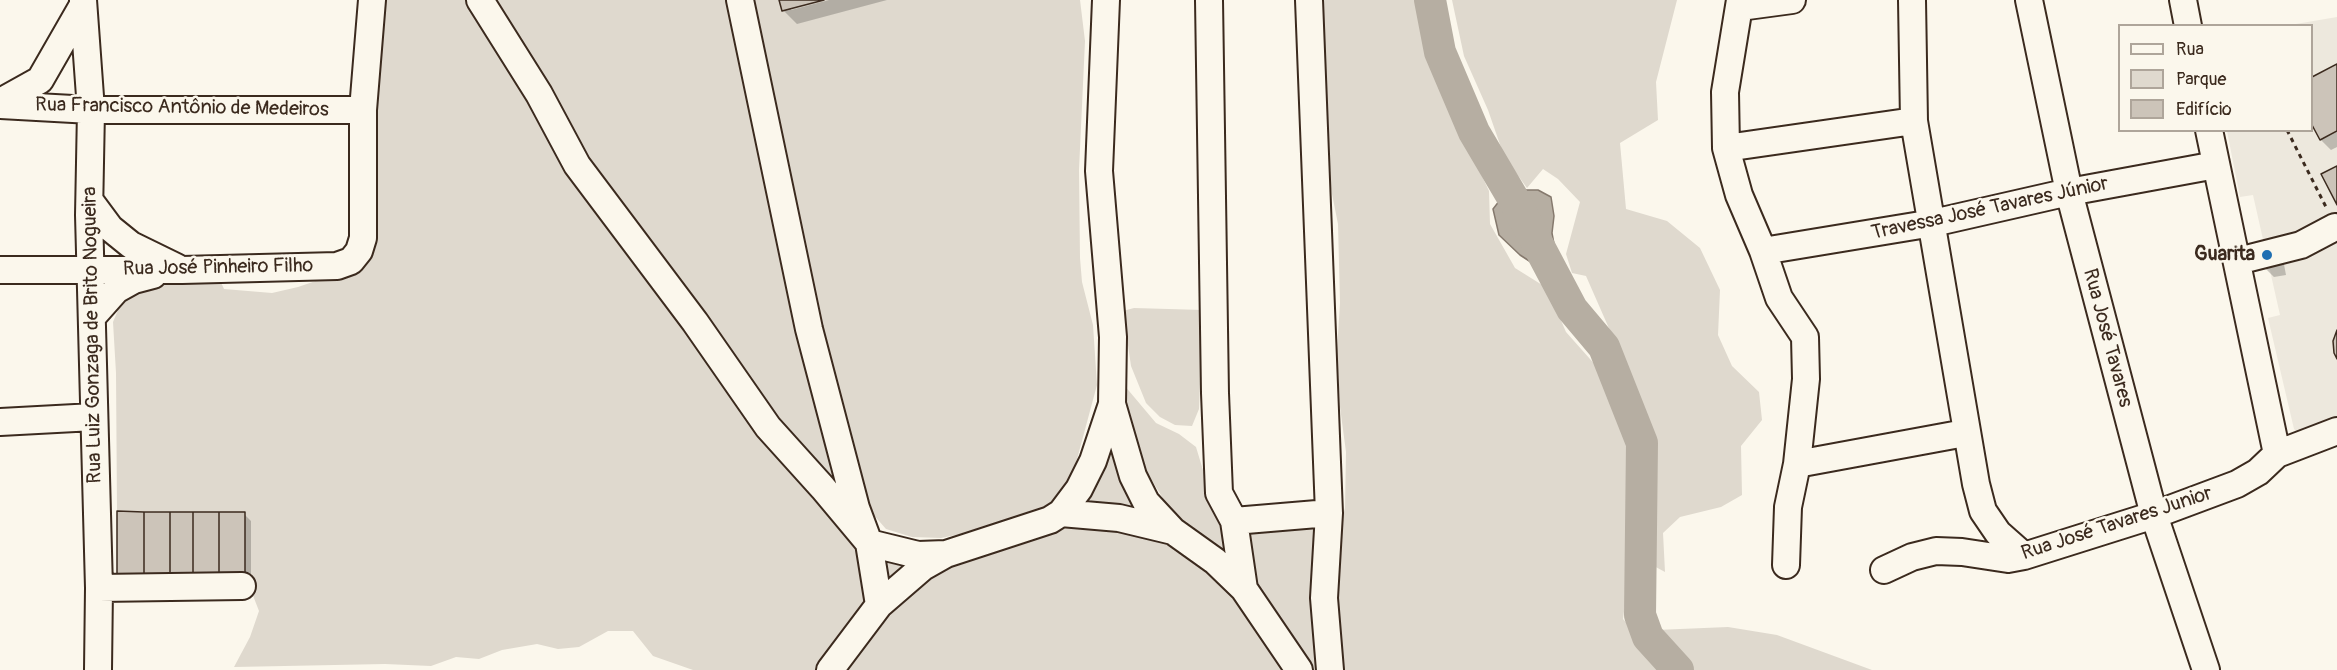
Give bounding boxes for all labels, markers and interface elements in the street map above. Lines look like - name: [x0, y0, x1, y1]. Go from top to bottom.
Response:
- legend: [2118, 24, 2313, 132]
- text: Rua: [2176, 38, 2204, 61]
- text: Parque: [2176, 68, 2226, 91]
- street label: Rua Francisco Antônio de Medeiros: [35, 93, 329, 123]
- text: Edifício: [2176, 98, 2232, 121]
- street label: Travessa José Tavares Júnior: [1869, 172, 2111, 246]
- street label: Rua Luiz Gonzaga de Brito Nogueira: [78, 186, 108, 484]
- place label: Guarita: [2194, 243, 2255, 267]
- marker: Guarita: [2260, 248, 2274, 262]
- street label: Rua José Pinheiro Filho: [123, 254, 313, 282]
- street label: Rua José Tavares: [2077, 266, 2137, 410]
- street label: Rua José Tavares Junior: [2019, 482, 2215, 566]

